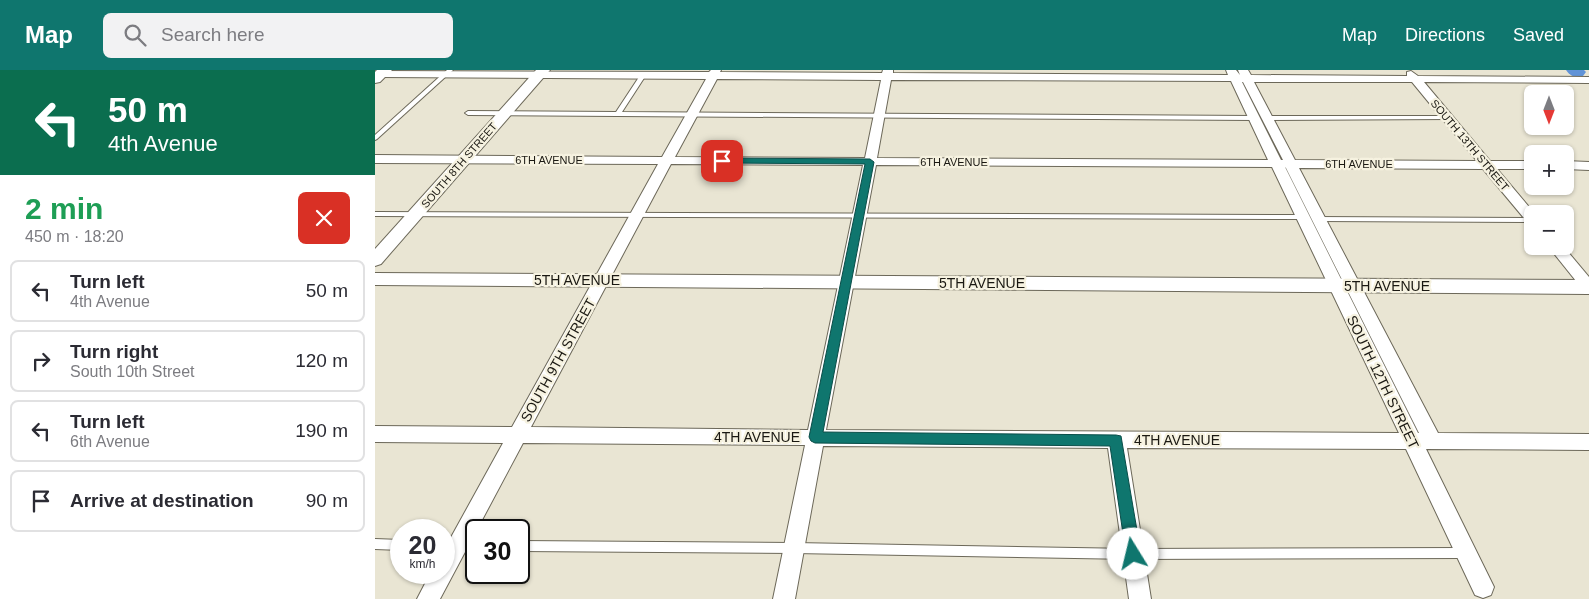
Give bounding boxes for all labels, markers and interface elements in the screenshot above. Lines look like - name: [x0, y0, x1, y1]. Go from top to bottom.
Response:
- search box: [103, 13, 453, 58]
- text: Map: [25, 21, 73, 48]
- icon: search: [121, 21, 149, 49]
- text: Search here: [161, 24, 265, 45]
- text: Map: [1342, 25, 1377, 45]
- text: Directions: [1405, 25, 1485, 45]
- text: Saved: [1513, 25, 1564, 45]
- north arrow: [1524, 85, 1574, 135]
- map controls: [1524, 85, 1574, 255]
- icon: left: [25, 90, 90, 155]
- text: 50 m: [108, 90, 188, 129]
- street label: SOUTH 13TH STREET: [1428, 97, 1512, 193]
- street label: SOUTH 8TH STREET: [419, 120, 499, 210]
- text: 4th Avenue: [108, 131, 218, 156]
- pin: [701, 140, 743, 182]
- button: +: [1524, 145, 1574, 195]
- icon: arrive: [708, 147, 736, 175]
- street label: 6TH AVENUE: [515, 154, 583, 166]
- street label: 6TH AVENUE: [920, 156, 988, 168]
- street label: 6TH AVENUE: [1325, 158, 1393, 170]
- text: 2 min: [25, 192, 103, 225]
- button: close: [298, 192, 350, 244]
- button: −: [1524, 205, 1574, 255]
- text: 450 m · 18:20: [25, 228, 124, 245]
- text: Turn left: [70, 271, 145, 292]
- street label: 5TH AVENUE: [534, 272, 620, 288]
- street label: 5TH AVENUE: [939, 275, 1025, 291]
- icon: left: [27, 277, 55, 305]
- street label: 5TH AVENUE: [1344, 278, 1430, 294]
- text: 50 m: [306, 280, 348, 301]
- text: 4th Avenue: [70, 293, 150, 310]
- street label: SOUTH 9TH STREET: [517, 295, 599, 424]
- street label: SOUTH 12TH STREET: [1344, 313, 1422, 452]
- text: Turn right: [70, 341, 158, 362]
- icon: right: [27, 347, 55, 375]
- text: 120 m: [295, 350, 348, 371]
- text: South 10th Street: [70, 363, 195, 380]
- text: Turn left: [70, 411, 145, 432]
- icon: left: [27, 417, 55, 445]
- text: 190 m: [295, 420, 348, 441]
- street label: 4TH AVENUE: [714, 429, 800, 445]
- street label: 4TH AVENUE: [1134, 432, 1220, 448]
- text: 6th Avenue: [70, 433, 150, 450]
- icon: arrive: [27, 487, 55, 515]
- text: Arrive at destination: [70, 490, 254, 511]
- text: 90 m: [306, 490, 348, 511]
- speed limit sign: 30: [465, 519, 530, 584]
- position arrow: [1106, 527, 1158, 579]
- text: 20: [409, 531, 436, 559]
- text: km/h: [409, 557, 436, 571]

